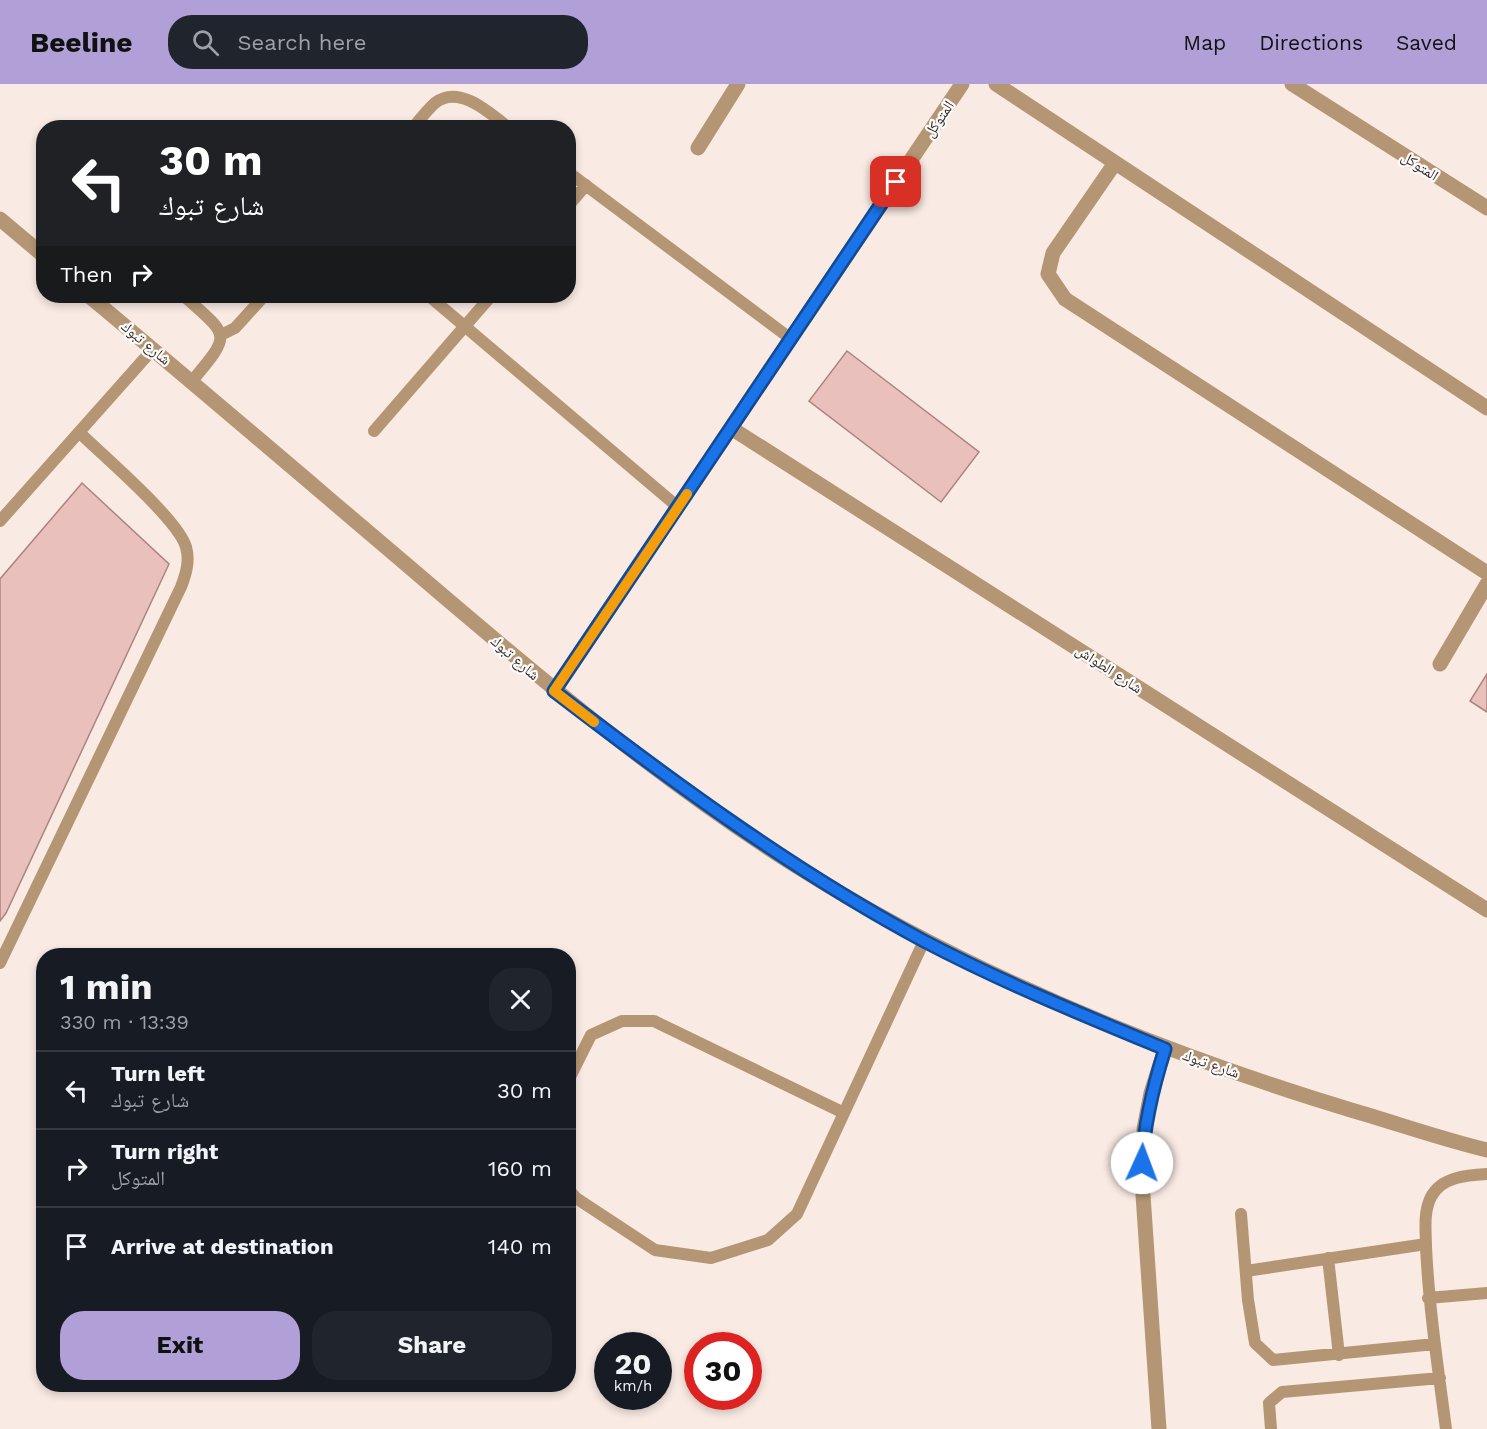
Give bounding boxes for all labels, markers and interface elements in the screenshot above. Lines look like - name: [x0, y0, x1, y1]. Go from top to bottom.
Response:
- search box: [168, 15, 588, 69]
- text: Beeline: [30, 26, 132, 59]
- icon: search: [189, 26, 222, 59]
- text: Search here: [237, 30, 366, 55]
- text: Map: [1183, 30, 1226, 55]
- text: Directions: [1259, 30, 1363, 55]
- text: Saved: [1396, 30, 1457, 55]
- street label: المتوكل: [920, 97, 959, 141]
- text: 30 m: [159, 136, 263, 185]
- icon: left: [60, 144, 138, 222]
- street label: المتوكل: [1398, 147, 1442, 185]
- pin: [870, 156, 921, 207]
- icon: arrive: [879, 165, 912, 198]
- text: شارع تبوك: [159, 190, 264, 222]
- icon: right: [125, 258, 158, 291]
- text: Then: [60, 262, 113, 287]
- street label: شارع تبوك: [117, 317, 174, 370]
- street label: شارع تبوك: [486, 632, 543, 685]
- street label: شارع الطواش: [1072, 641, 1146, 698]
- text: 1 min: [60, 966, 152, 1008]
- button: close: [489, 968, 552, 1031]
- text: 330 m · 13:39: [60, 1010, 189, 1034]
- street label: شارع تبوك: [1180, 1046, 1242, 1083]
- text: Turn left: [111, 1061, 205, 1086]
- icon: left: [60, 1074, 93, 1107]
- text: 30 m: [497, 1078, 552, 1103]
- text: شارع تبوك: [111, 1088, 189, 1112]
- position arrow: [1110, 1131, 1174, 1195]
- text: Turn right: [111, 1139, 218, 1164]
- icon: right: [60, 1152, 93, 1185]
- text: 160 m: [488, 1156, 552, 1181]
- text: المتوكل: [111, 1166, 165, 1190]
- icon: arrive: [60, 1230, 93, 1263]
- text: Arrive at destination: [111, 1234, 334, 1259]
- text: 140 m: [488, 1234, 552, 1259]
- button: Exit: [60, 1311, 300, 1380]
- button: Share: [312, 1311, 552, 1380]
- speed limit sign: 30: [684, 1332, 762, 1410]
- text: 20: [614, 1346, 652, 1381]
- text: km/h: [614, 1377, 652, 1395]

